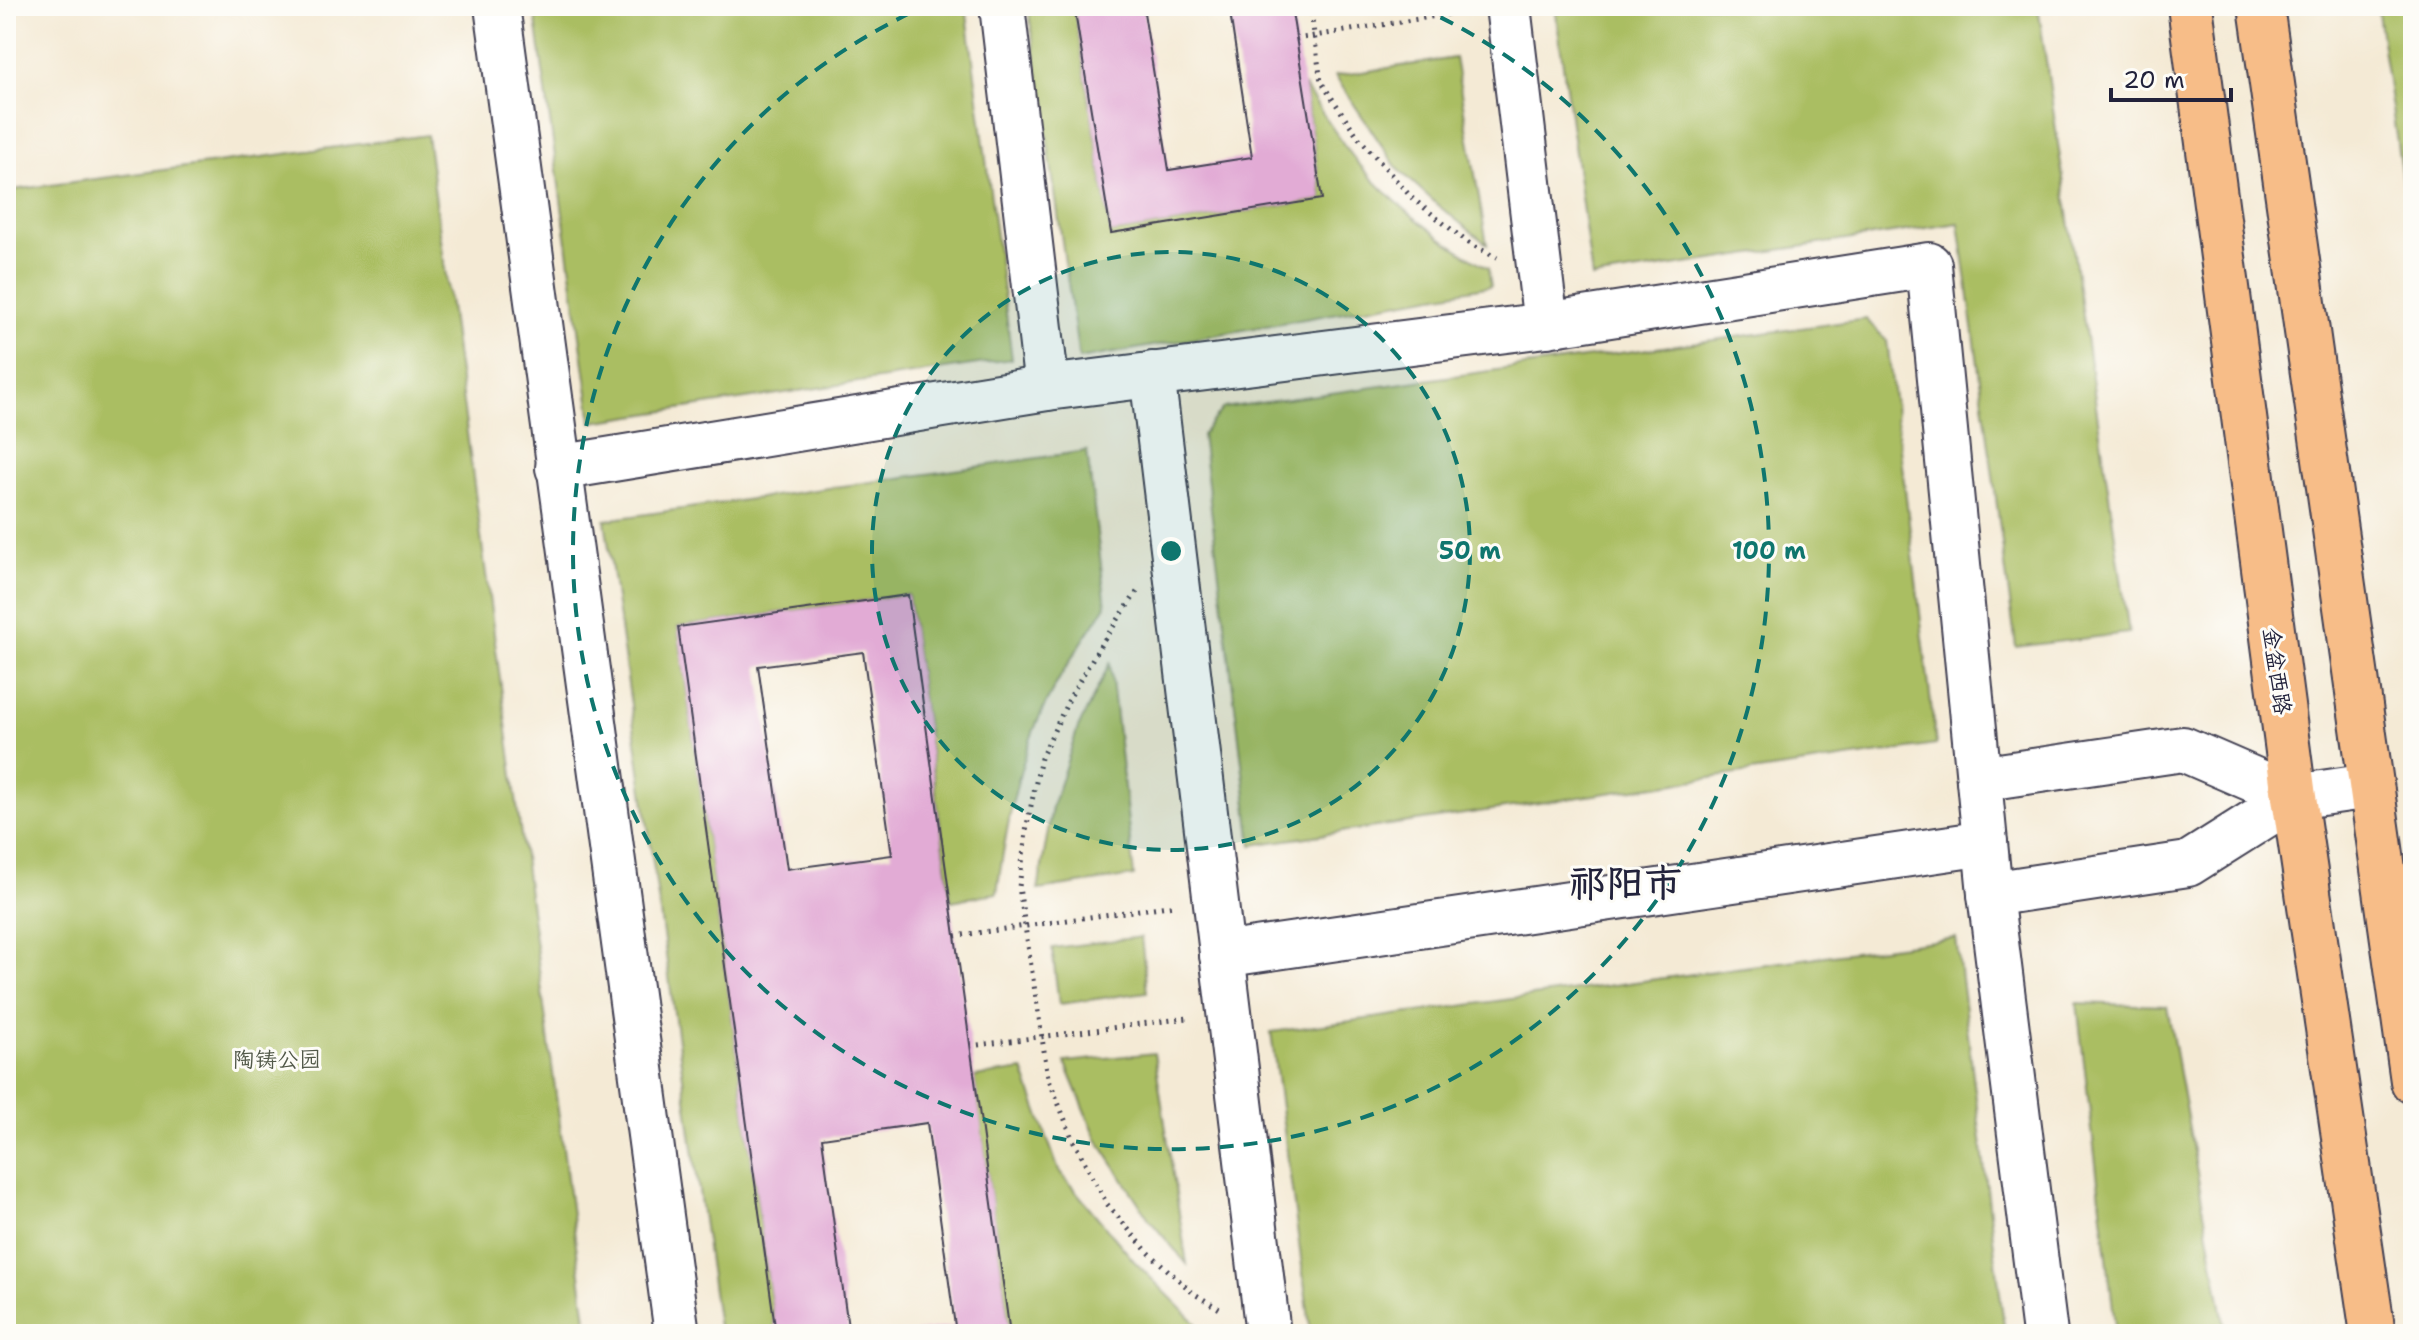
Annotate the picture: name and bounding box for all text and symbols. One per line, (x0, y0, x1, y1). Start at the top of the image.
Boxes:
scale bar (2111, 52, 2231, 102)
text: 20 m (2123, 64, 2185, 96)
text: 50 m (1439, 535, 1501, 567)
text: 100 m (1732, 535, 1806, 567)
centre of rings (1157, 537, 1185, 565)
street label: 金盆西路 (2257, 625, 2297, 717)
district label: 祁阳市 (1568, 857, 1682, 908)
park label: 陶铸公园 (233, 1045, 321, 1074)

